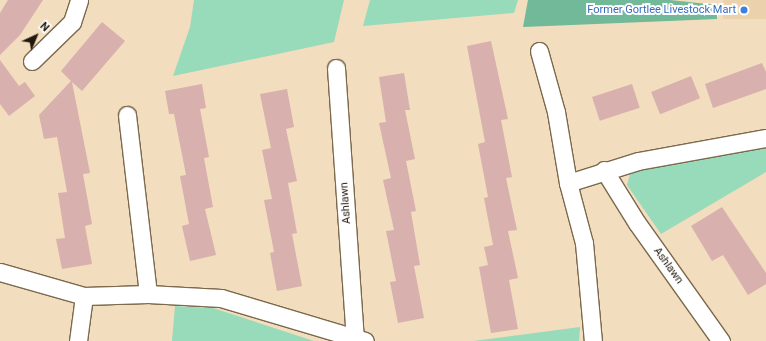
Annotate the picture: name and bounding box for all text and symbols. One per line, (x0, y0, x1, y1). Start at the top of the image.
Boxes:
place label: Former Gortlee Livestock Mart (587, 3, 736, 17)
marker: Former Gortlee Livestock Mart (739, 5, 749, 15)
north arrow (16, 16, 56, 56)
text: N (37, 20, 52, 34)
street label: Ashlawn (338, 182, 354, 224)
street label: Ashlawn (650, 245, 686, 287)

